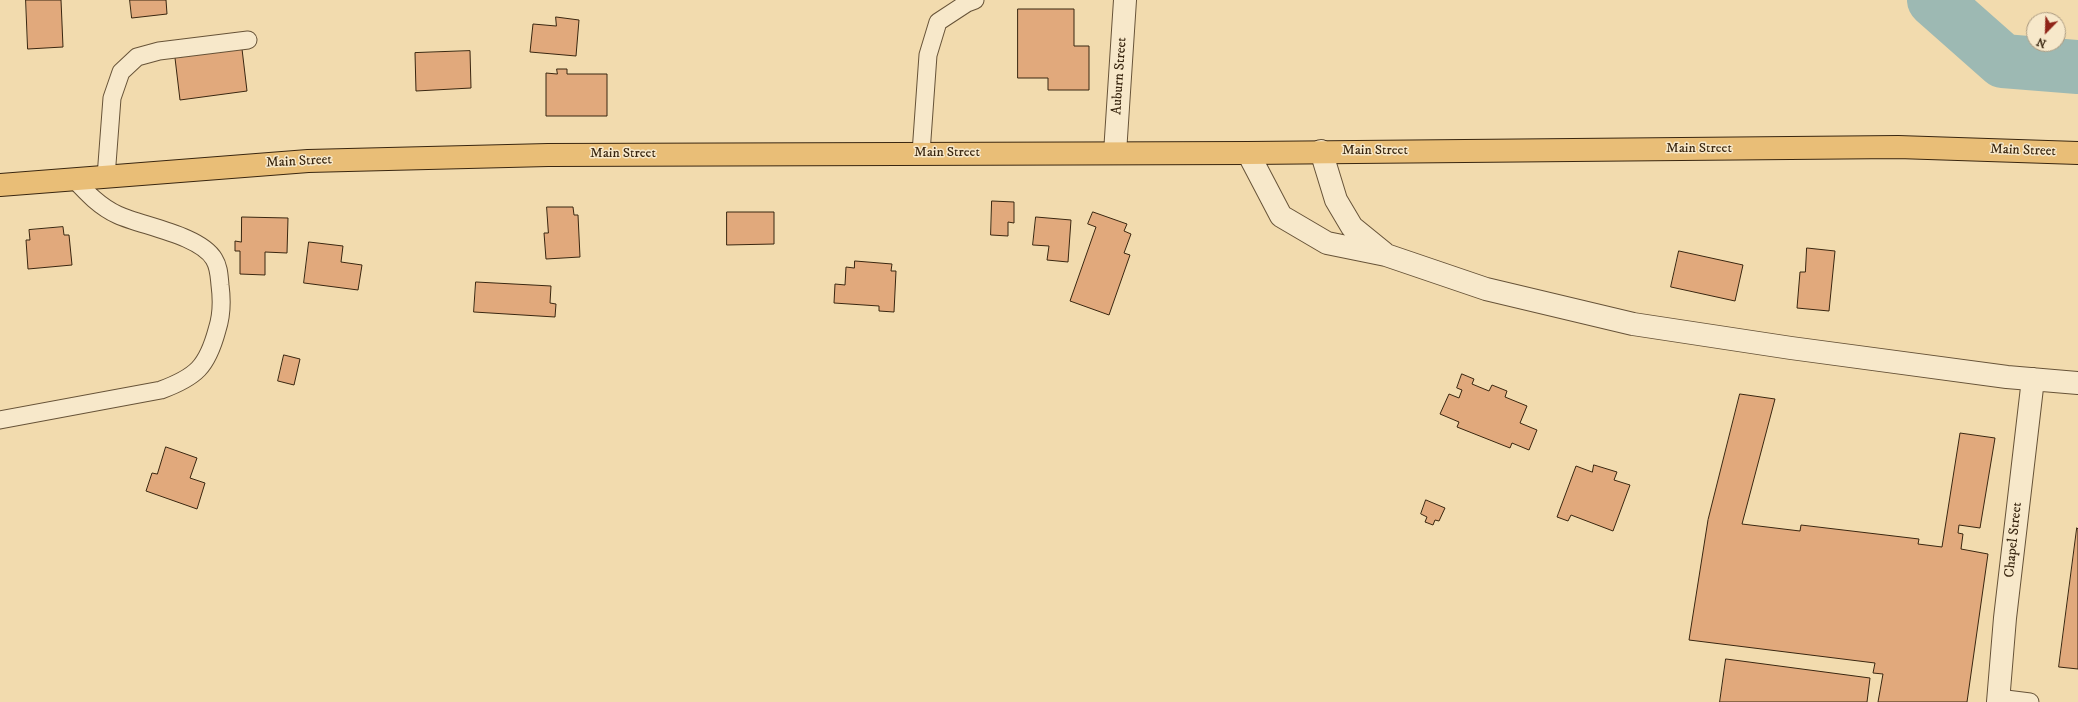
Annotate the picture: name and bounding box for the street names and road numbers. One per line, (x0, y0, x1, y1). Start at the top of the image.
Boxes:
street label: Auburn Street (1109, 37, 1131, 115)
street label: Main Street (1666, 141, 1732, 157)
street label: Main Street (1990, 141, 2056, 161)
street label: Main Street (1342, 143, 1408, 159)
street label: Main Street (914, 145, 980, 161)
street label: Main Street (590, 146, 656, 162)
street label: Main Street (266, 152, 332, 172)
street label: Chapel Street (2002, 501, 2026, 579)

